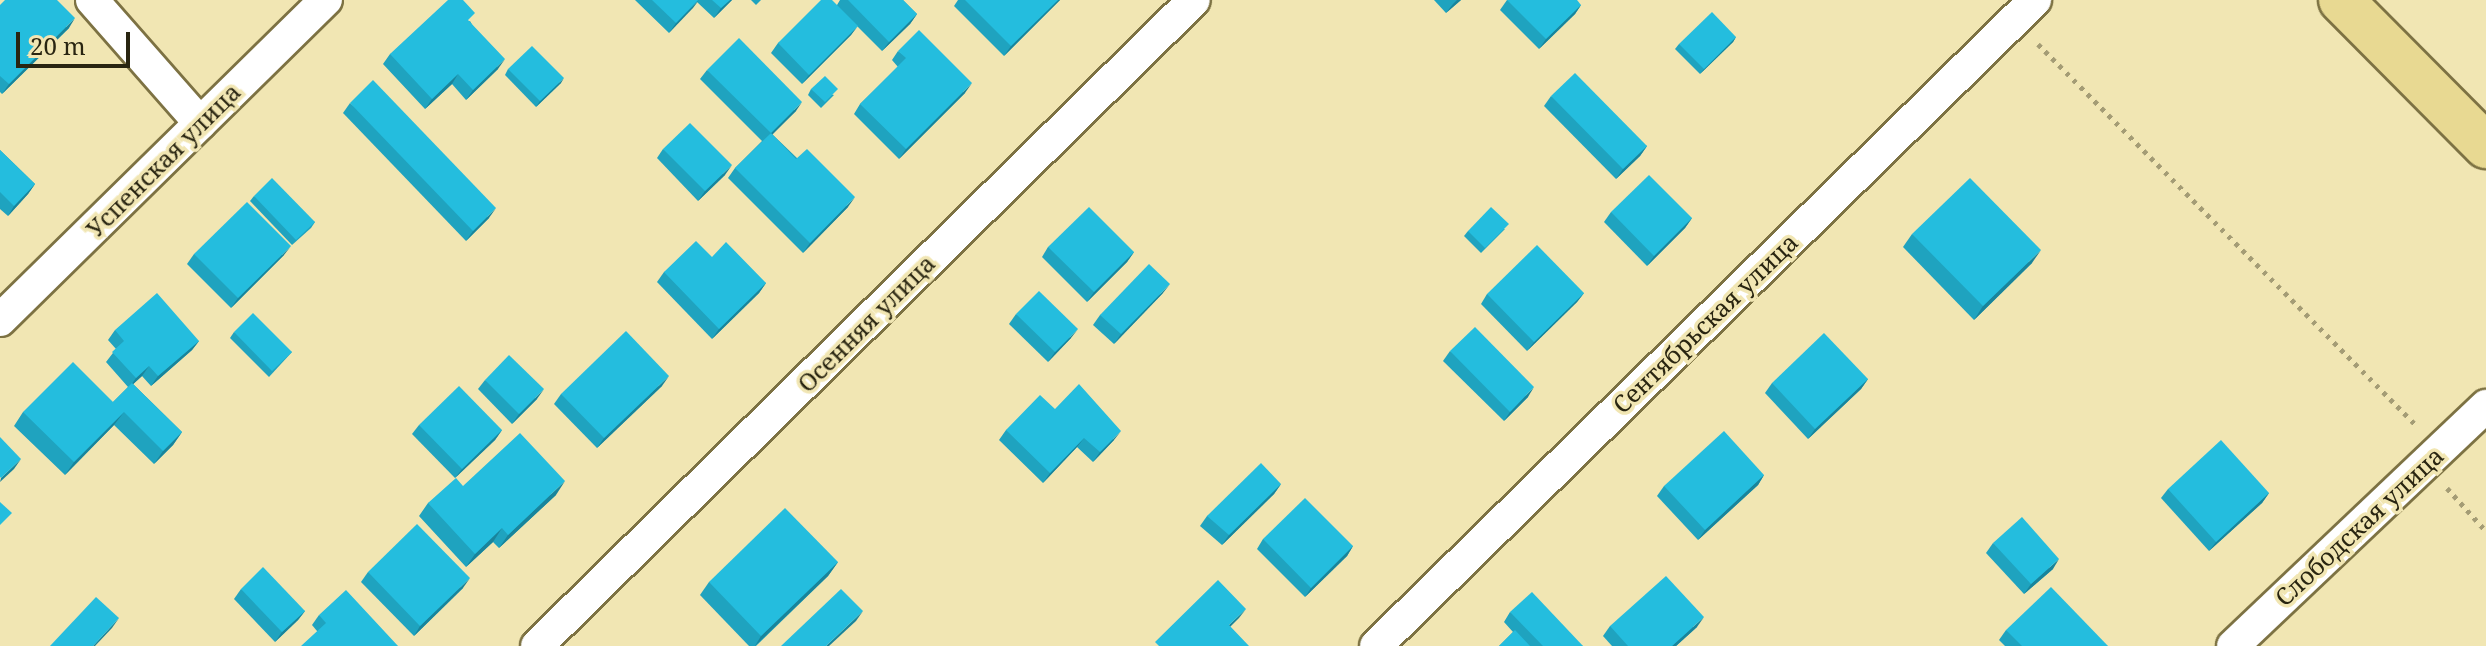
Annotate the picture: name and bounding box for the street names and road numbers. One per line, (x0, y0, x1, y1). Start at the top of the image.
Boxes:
street label: Успенская улица (80, 77, 246, 243)
street label: Сентябрьская улица (1607, 227, 1803, 419)
street label: Осенняя улица (791, 248, 941, 398)
street label: Слободская улица (2269, 441, 2449, 611)

